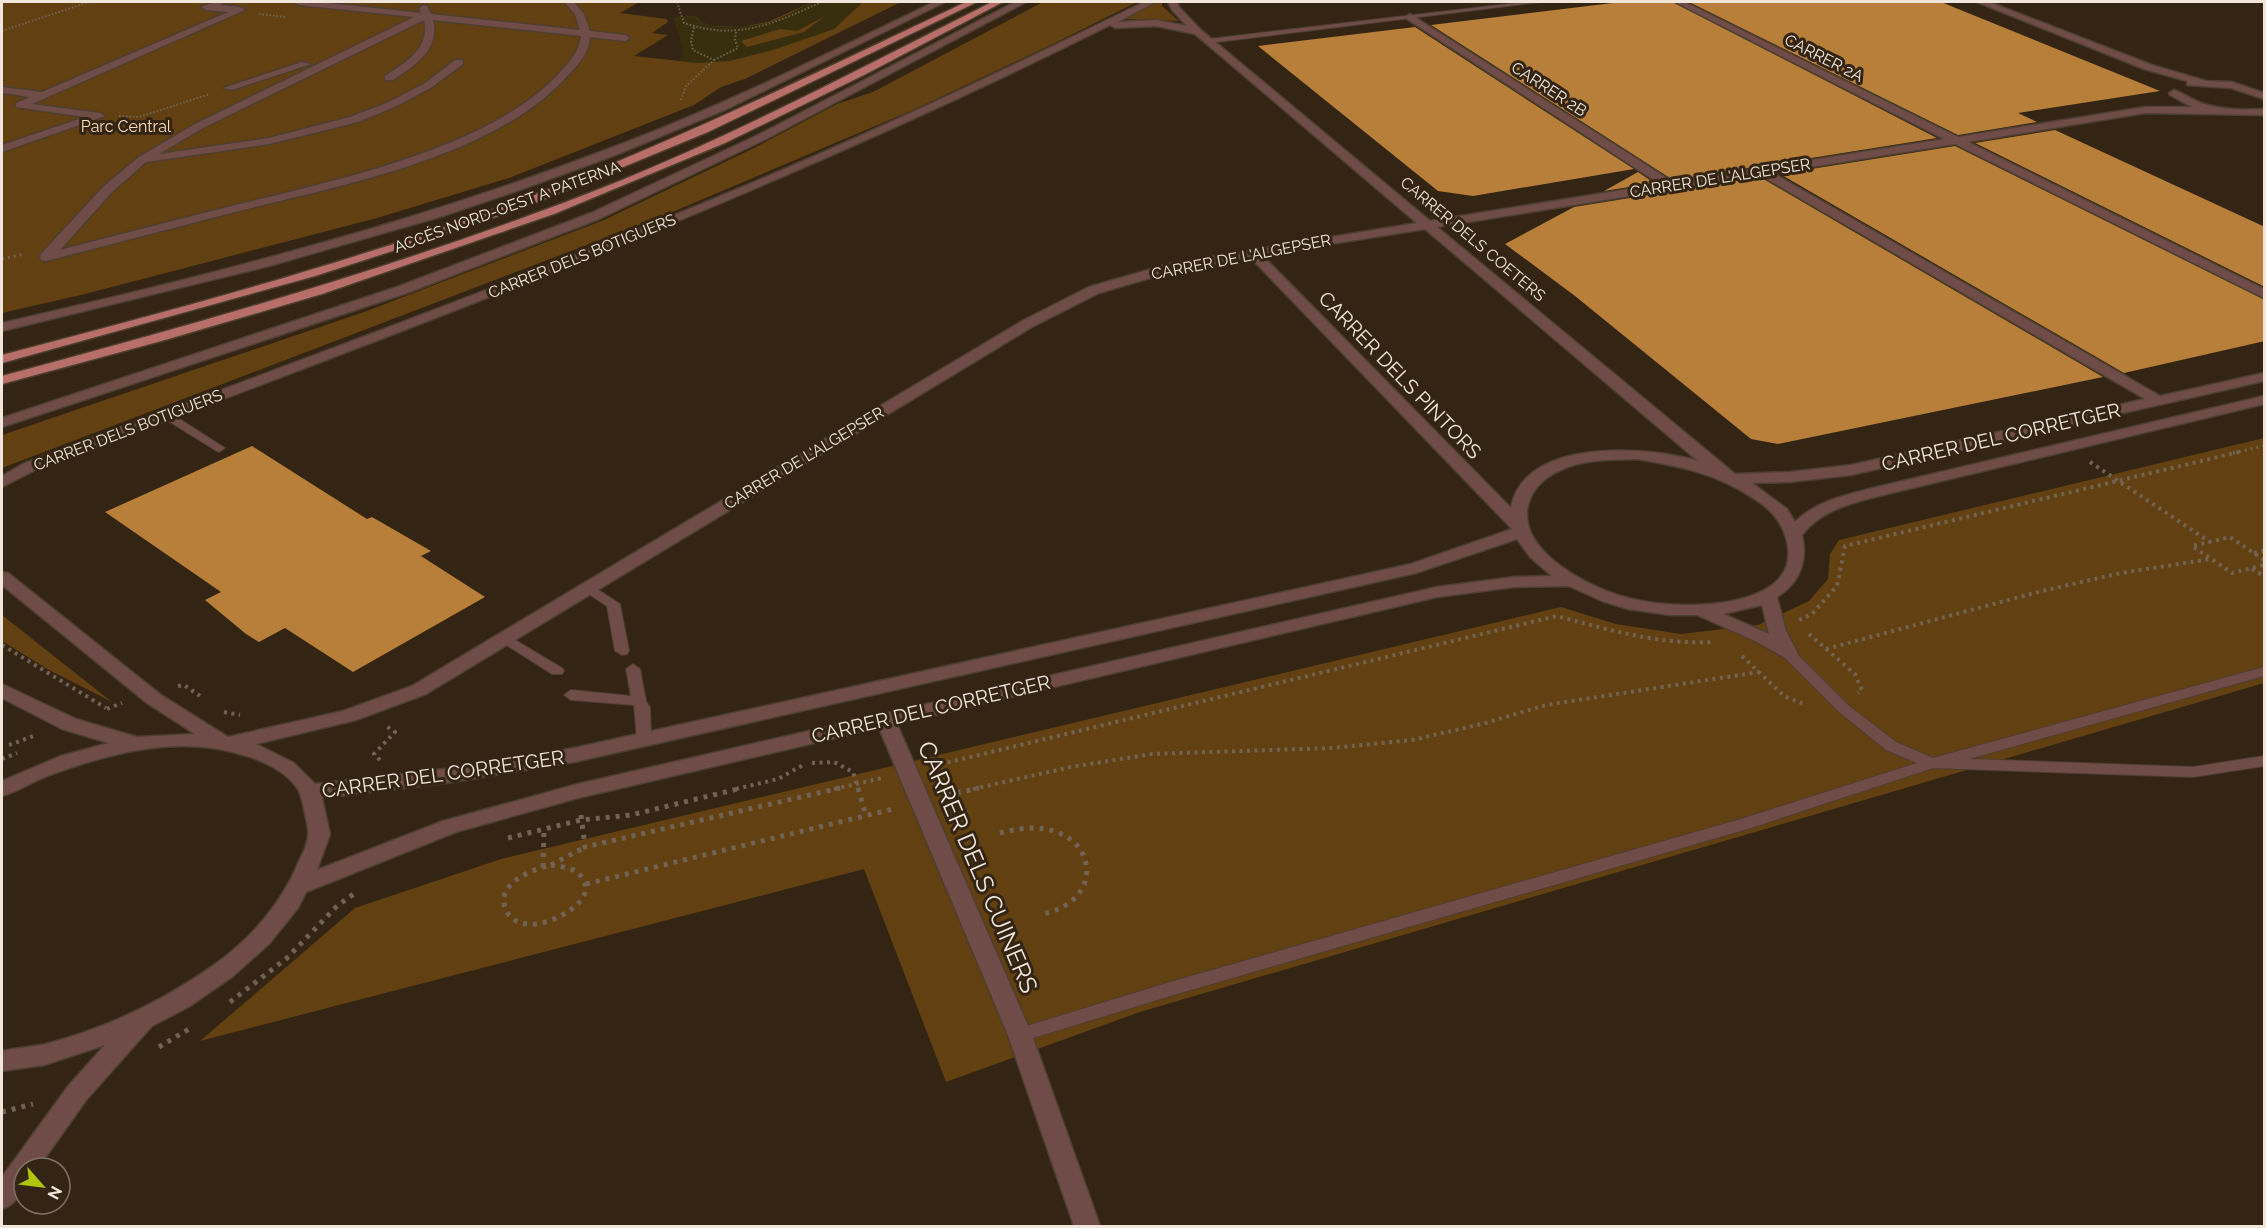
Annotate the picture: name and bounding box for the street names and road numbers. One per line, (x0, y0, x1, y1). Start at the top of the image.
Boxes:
street label: CARRER 2A (1781, 30, 1867, 86)
street label: CARRER 2B (1508, 58, 1590, 120)
street label: CARRER DE L'ALGEPSER (1628, 154, 1812, 202)
street label: ACCÉS NORD-OEST A PATERNA (391, 156, 623, 257)
street label: CARRER DELS COETERS (1397, 173, 1550, 305)
street label: CARRER DELS BOTIGUERS (485, 210, 679, 302)
street label: CARRER DE L'ALGEPSER (1150, 230, 1332, 284)
street label: CARRER DELS PINTORS (1314, 286, 1486, 464)
street label: CARRER DELS BOTIGUERS (31, 385, 225, 475)
street label: CARRER DEL CORRETGER (1879, 398, 2123, 476)
street label: CARRER DE L'ALGEPSER (721, 403, 887, 513)
street label: CARRER DEL CORRETGER (809, 670, 1053, 748)
street label: CARRER DELS CUINERS (912, 737, 1044, 997)
street label: CARRER DEL CORRETGER (320, 745, 566, 803)

